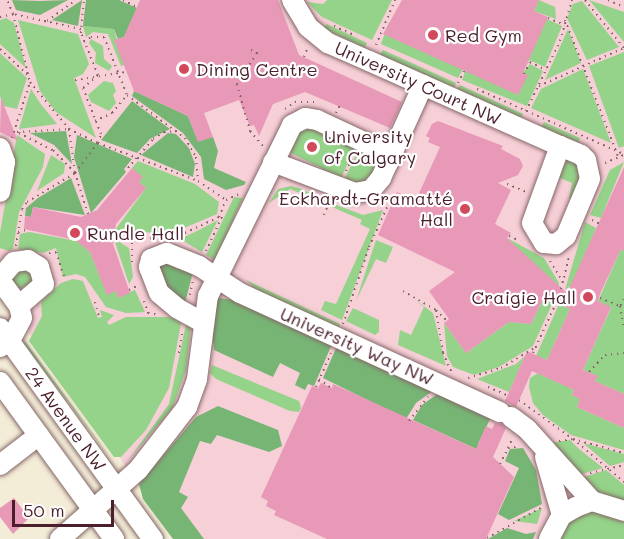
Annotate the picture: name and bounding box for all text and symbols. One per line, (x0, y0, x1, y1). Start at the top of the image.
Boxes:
place label: Red Gym (445, 24, 522, 46)
marker: Red Gym (426, 28, 440, 42)
street label: University Court NW (332, 37, 504, 129)
place label: Dining Centre (196, 58, 318, 80)
marker: Dining Centre (177, 62, 191, 76)
place label: University of Calgary (324, 126, 416, 168)
marker: University of Calgary (305, 140, 319, 154)
place label: Eckhardt-Gramatté Hall (279, 188, 453, 230)
marker: Eckhardt-Gramatté Hall (458, 202, 472, 216)
place label: Rundle Hall (87, 222, 184, 244)
marker: Rundle Hall (68, 226, 82, 240)
place label: Craigie Hall (471, 286, 576, 308)
marker: Craigie Hall (581, 290, 595, 304)
street label: University Way NW (277, 302, 437, 390)
street label: 24 Avenue NW (21, 363, 111, 475)
scale bar (15, 488, 117, 526)
text: 50 m (23, 498, 65, 522)

